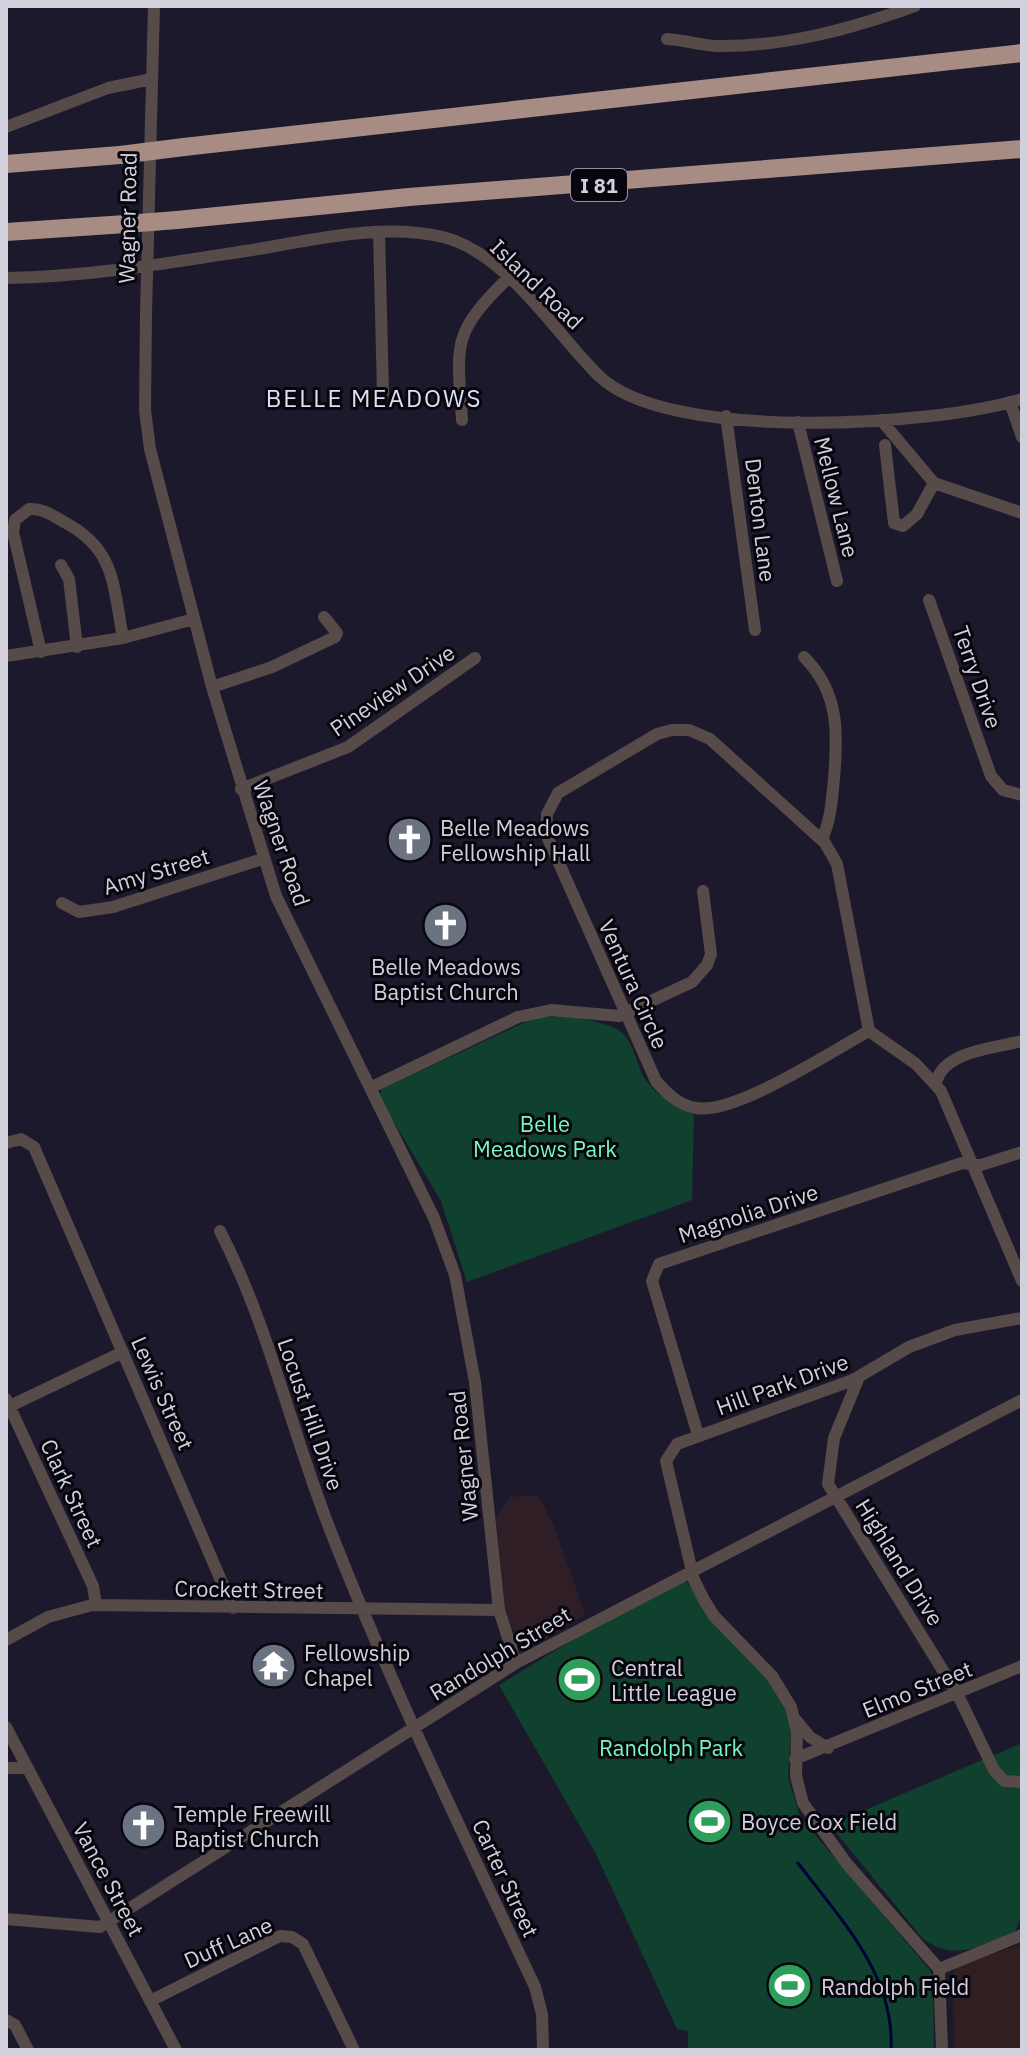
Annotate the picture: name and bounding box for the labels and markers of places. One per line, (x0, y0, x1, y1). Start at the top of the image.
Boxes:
place label: Belle Meadows Fellowship Hall (440, 813, 591, 867)
church icon: Belle Meadows Fellowship Hall (385, 816, 433, 864)
church icon: Belle Meadows Baptist Church (422, 901, 470, 949)
place label: Belle Meadows Baptist Church (371, 952, 521, 1006)
place label: Fellowship Chapel (304, 1638, 410, 1692)
temple icon: Fellowship Chapel (249, 1641, 297, 1689)
place label: Central Little League (611, 1653, 737, 1707)
sports icon: Central Little League (556, 1656, 604, 1704)
sports icon: Boyce Cox Field (686, 1797, 734, 1845)
place label: Temple Freewill Baptist Church (174, 1799, 331, 1853)
church icon: Temple Freewill Baptist Church (119, 1802, 167, 1850)
place label: Boyce Cox Field (741, 1807, 897, 1836)
sports icon: Randolph Field (766, 1962, 814, 2010)
place label: Randolph Field (821, 1972, 969, 2001)

